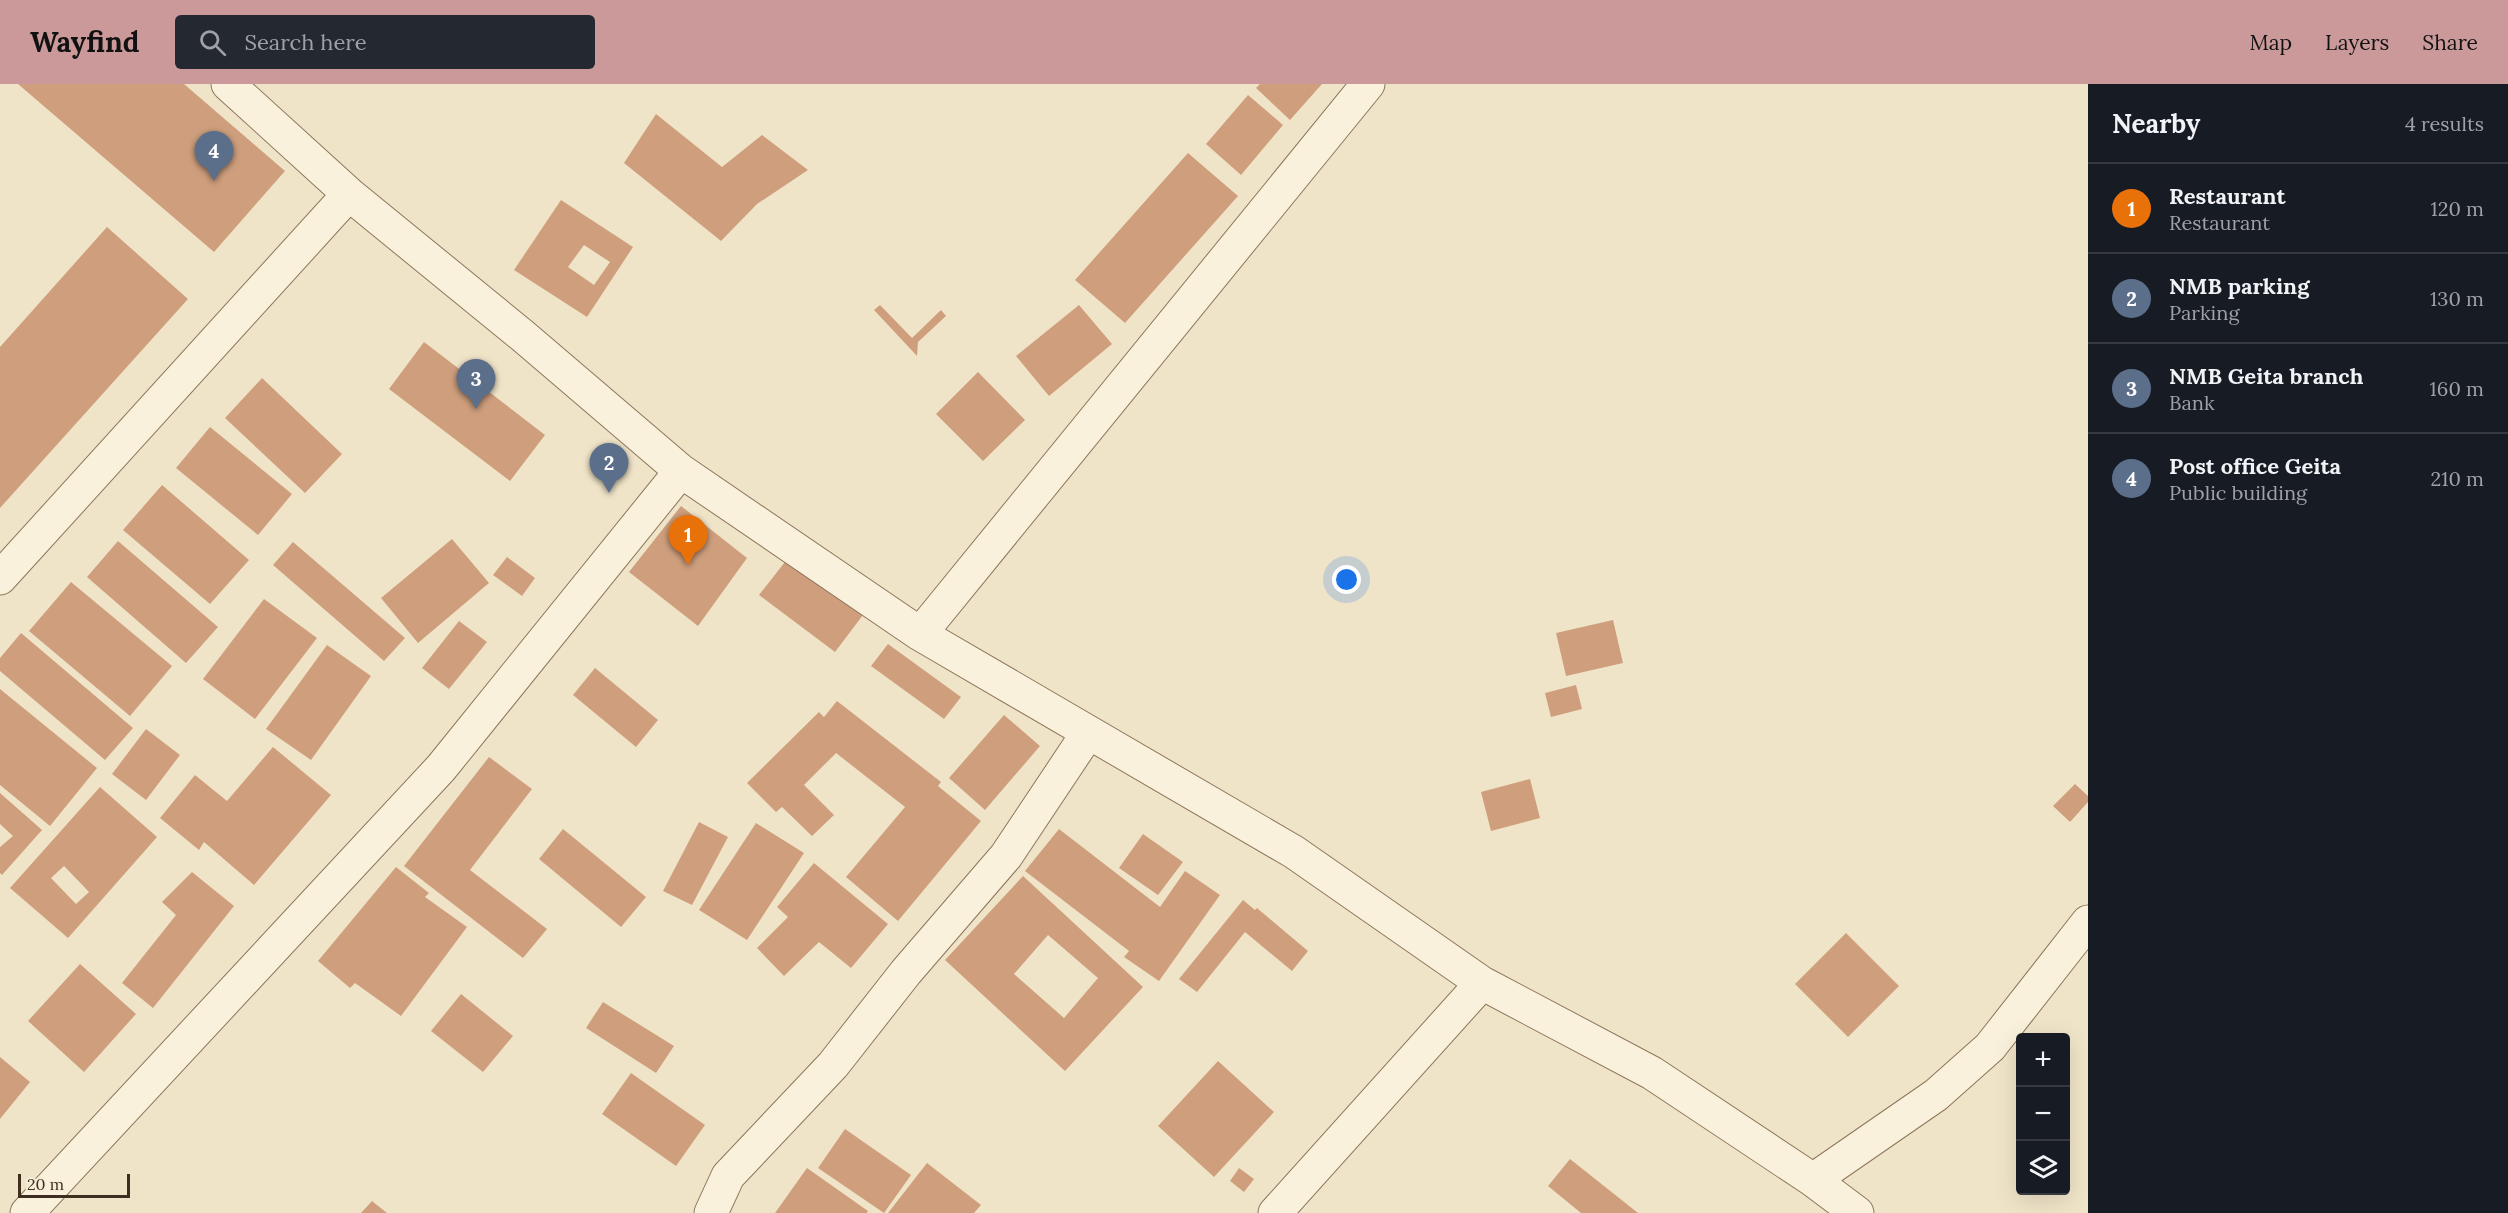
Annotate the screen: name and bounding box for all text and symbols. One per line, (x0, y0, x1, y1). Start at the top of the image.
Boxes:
search box (175, 15, 595, 69)
text: Wayfind (30, 24, 139, 60)
icon: search (196, 26, 229, 59)
text: Search here (244, 28, 367, 56)
text: Map (2249, 29, 2292, 56)
text: Layers (2325, 29, 2389, 56)
text: Share (2422, 29, 2478, 56)
text: Nearby (2112, 107, 2200, 140)
text: 4 results (2405, 111, 2484, 136)
pin: 4 (194, 132, 234, 181)
text: Restaurant (2169, 182, 2285, 210)
text: 1 (2127, 196, 2136, 221)
text: 120 m (2430, 196, 2484, 221)
text: Restaurant (2169, 210, 2270, 235)
text: NMB parking (2169, 272, 2309, 300)
text: 2 (2126, 286, 2137, 311)
text: 130 m (2430, 286, 2484, 311)
text: Parking (2169, 300, 2239, 325)
pin: 3 (456, 360, 496, 409)
text: NMB Geita branch (2169, 362, 2363, 390)
text: 3 (2126, 376, 2137, 401)
text: 160 m (2430, 376, 2484, 401)
text: Bank (2169, 390, 2215, 415)
pin: 2 (590, 444, 628, 493)
text: Post office Geita (2169, 452, 2341, 480)
text: 4 (2126, 466, 2137, 491)
text: 210 m (2430, 466, 2484, 491)
text: Public building (2169, 480, 2307, 505)
pin: 1 (668, 516, 708, 565)
your location (1332, 565, 1361, 594)
map controls (2016, 1033, 2070, 1195)
button: + (2016, 1033, 2070, 1087)
button: − (2016, 1087, 2070, 1141)
button: layers (2016, 1141, 2070, 1195)
scale bar (18, 1171, 130, 1198)
text: 20 m (27, 1174, 64, 1194)

